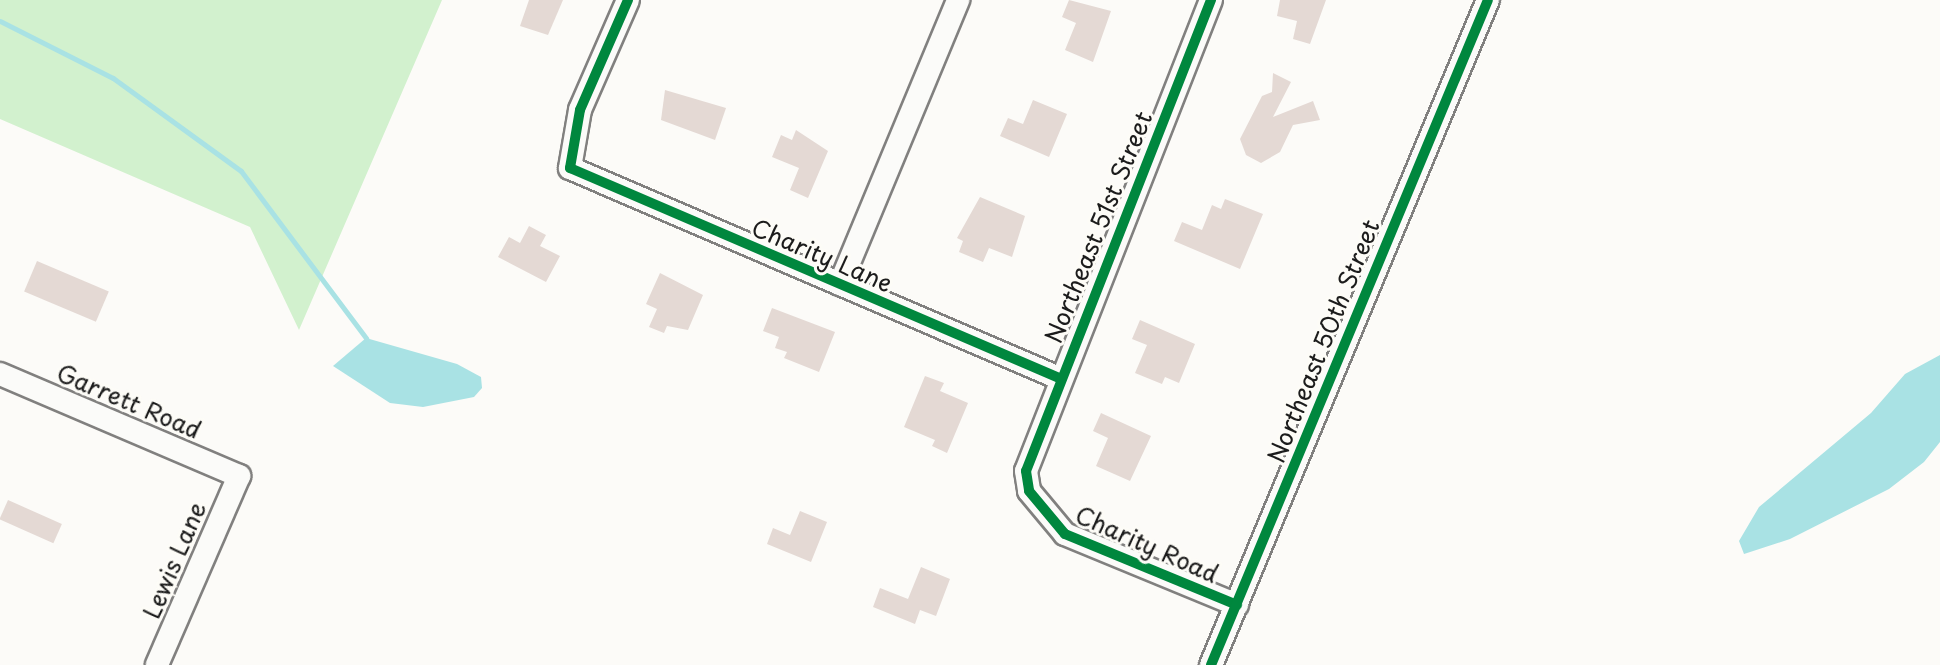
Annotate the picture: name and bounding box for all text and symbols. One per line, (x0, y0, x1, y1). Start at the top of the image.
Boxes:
street label: Northeast 51st Street (1038, 106, 1158, 348)
street label: Charity Lane (747, 212, 897, 298)
street label: Northeast 50th Street (1261, 215, 1385, 467)
street label: Garrett Road (53, 358, 205, 444)
street label: Lewis Lane (136, 497, 212, 623)
street label: Charity Road (1071, 500, 1223, 588)

